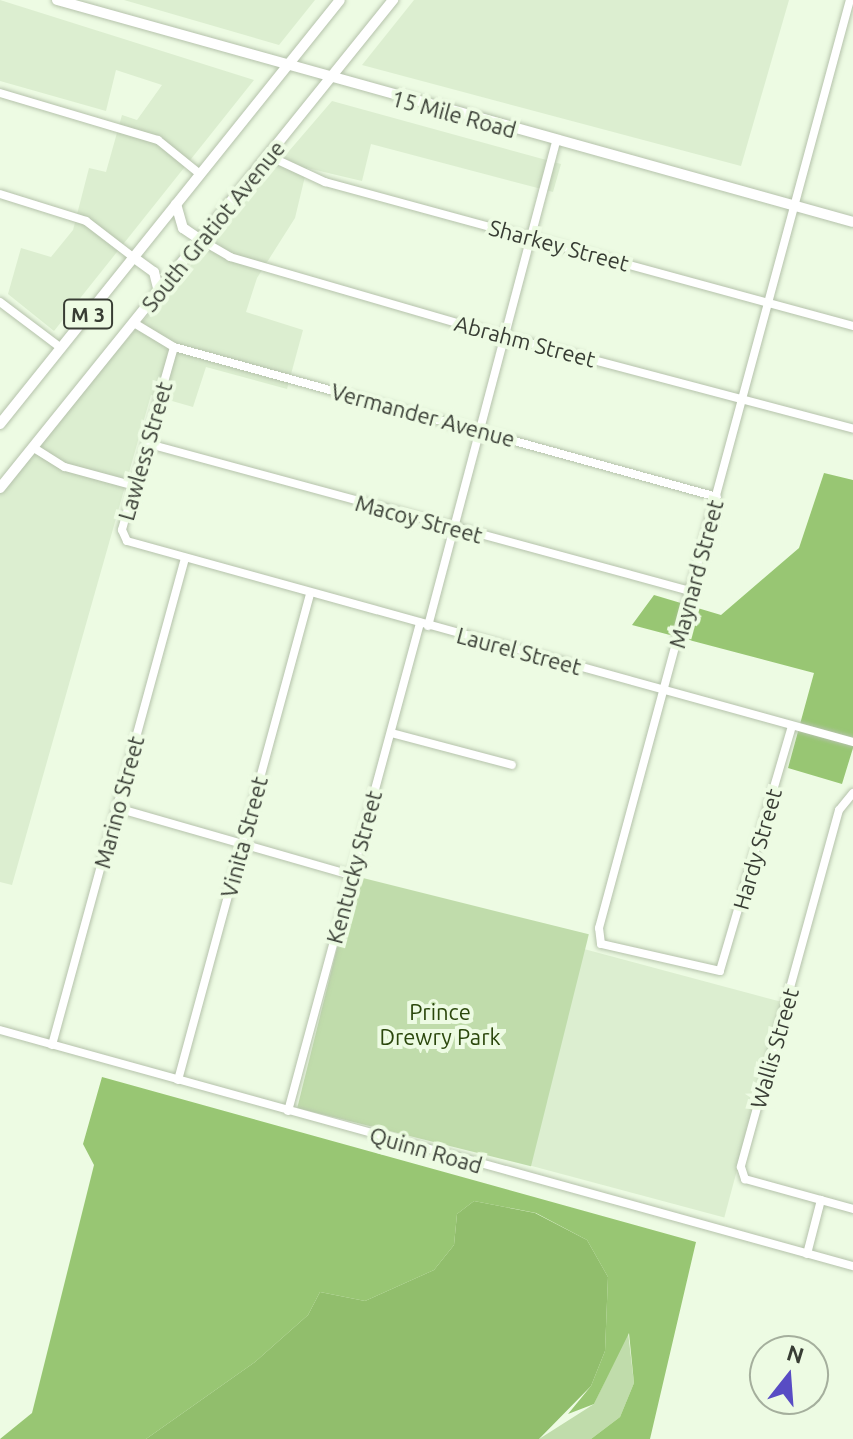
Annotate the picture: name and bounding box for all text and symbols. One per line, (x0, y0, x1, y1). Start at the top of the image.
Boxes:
street label: 15 Mile Road (389, 85, 519, 143)
street label: South Gratiot Avenue (136, 135, 290, 317)
street label: Sharkey Street (486, 214, 632, 276)
road number: M 3 (62, 298, 114, 330)
street label: Abrahm Street (452, 310, 598, 372)
street label: Vermander Avenue (328, 378, 518, 452)
street label: Lawless Street (113, 379, 177, 523)
street label: Macoy Street (353, 489, 485, 549)
street label: Maynard Street (664, 497, 728, 651)
street label: Laurel Street (454, 622, 584, 680)
street label: Marino Street (89, 733, 149, 871)
street label: Vinita Street (215, 774, 273, 900)
street label: Hardy Street (727, 785, 787, 913)
street label: Kentucky Street (321, 788, 387, 946)
street label: Wallis Street (744, 985, 804, 1111)
park label: Prince Drewry Park (379, 998, 501, 1050)
street label: Quinn Road (367, 1121, 485, 1179)
north arrow (749, 1335, 829, 1415)
text: N (784, 1339, 807, 1368)

